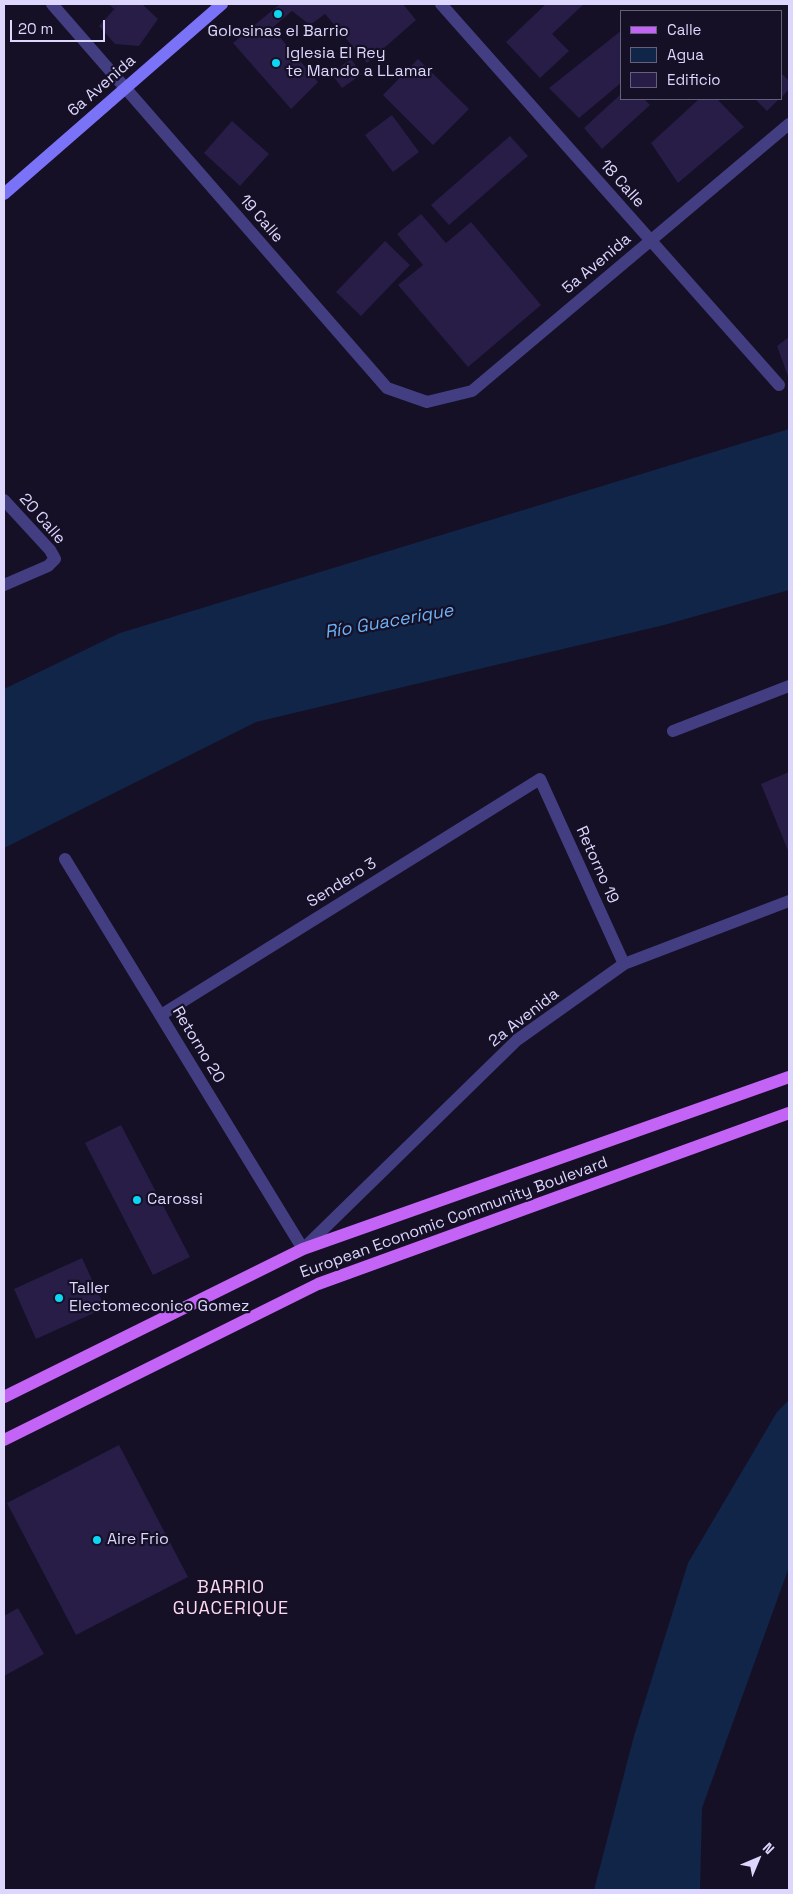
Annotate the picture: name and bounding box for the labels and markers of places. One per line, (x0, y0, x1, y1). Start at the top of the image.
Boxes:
marker: Golosinas el Barrio (272, 8, 284, 20)
place label: Golosinas el Barrio (207, 22, 349, 42)
place label: Iglesia El Rey te Mando a LLamar (286, 44, 433, 82)
marker: Iglesia El Rey te Mando a LLamar (270, 57, 282, 69)
place label: Carossi (147, 1190, 203, 1210)
marker: Carossi (131, 1194, 143, 1206)
place label: Taller Electomeconico Gomez (69, 1279, 249, 1317)
marker: Taller Electomeconico Gomez (53, 1292, 65, 1304)
place label: Aire Frio (107, 1530, 169, 1550)
marker: Aire Frio (91, 1534, 103, 1546)

